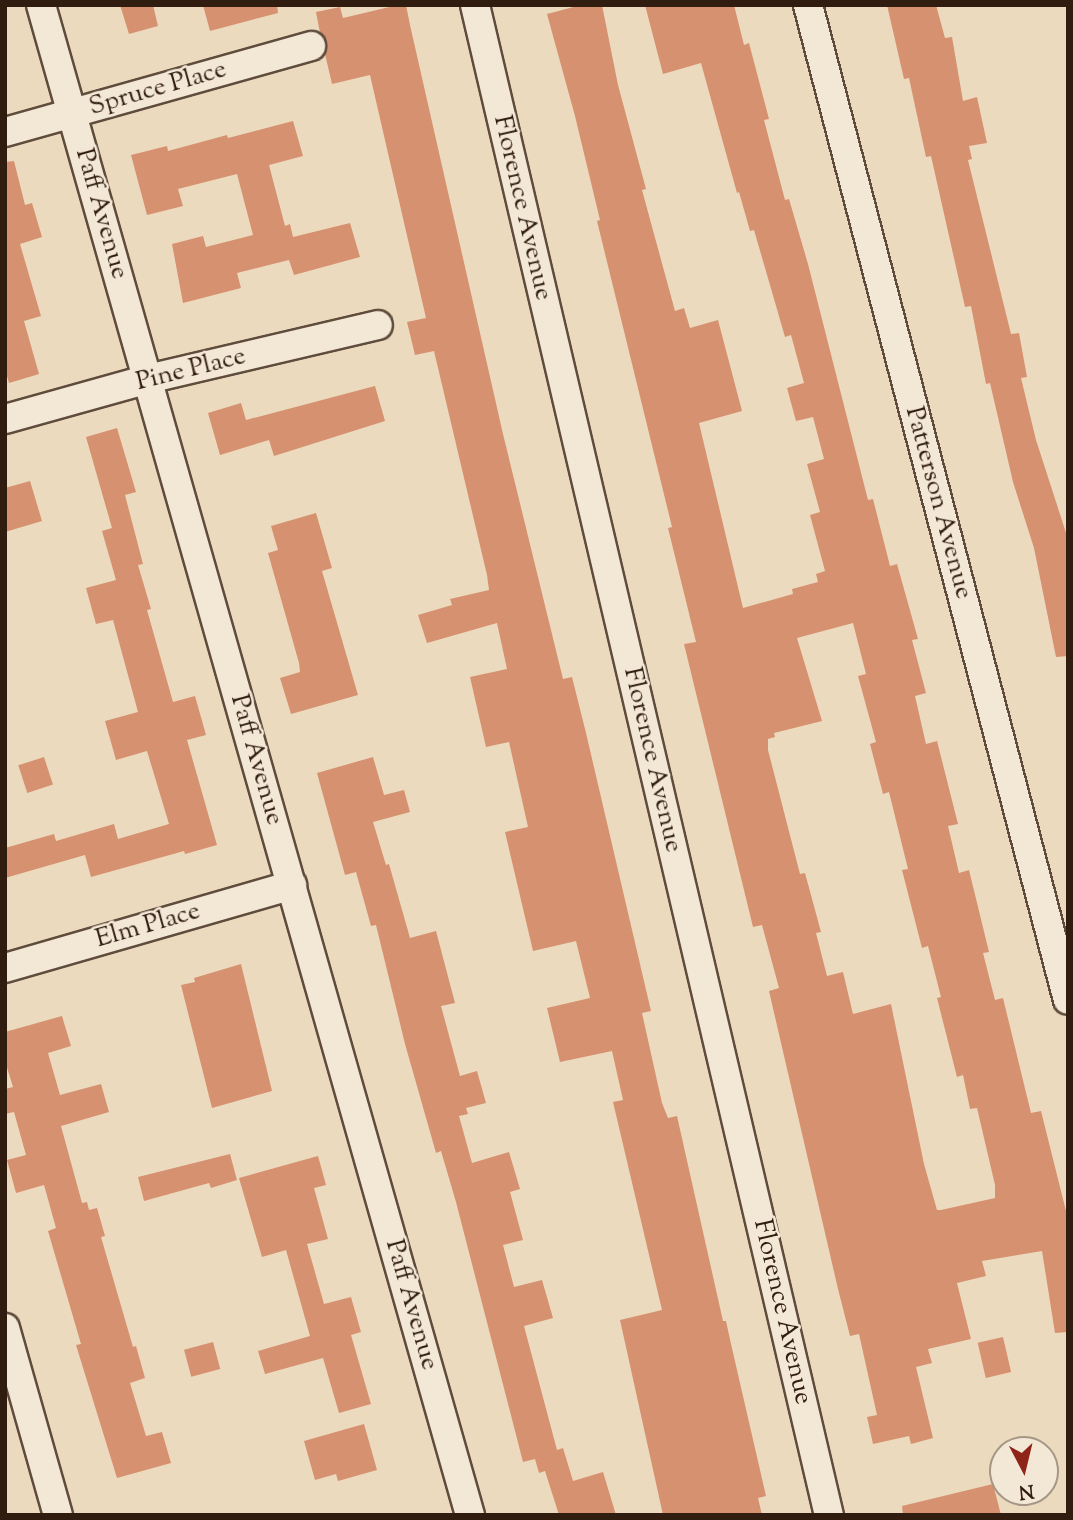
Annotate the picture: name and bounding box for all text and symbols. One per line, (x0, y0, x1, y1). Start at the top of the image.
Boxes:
street label: Spruce Place (86, 55, 230, 123)
street label: Florence Avenue (486, 112, 558, 304)
street label: Paff Avenue (67, 145, 135, 283)
street label: Pine Place (133, 341, 249, 399)
street label: Patterson Avenue (897, 403, 979, 603)
street label: Florence Avenue (616, 664, 688, 856)
street label: Paff Avenue (222, 691, 290, 829)
street label: Elm Place (92, 896, 204, 956)
street label: Florence Avenue (746, 1216, 818, 1408)
street label: Paff Avenue (377, 1236, 445, 1374)
north arrow (989, 1436, 1059, 1506)
text: N (1017, 1476, 1036, 1505)

